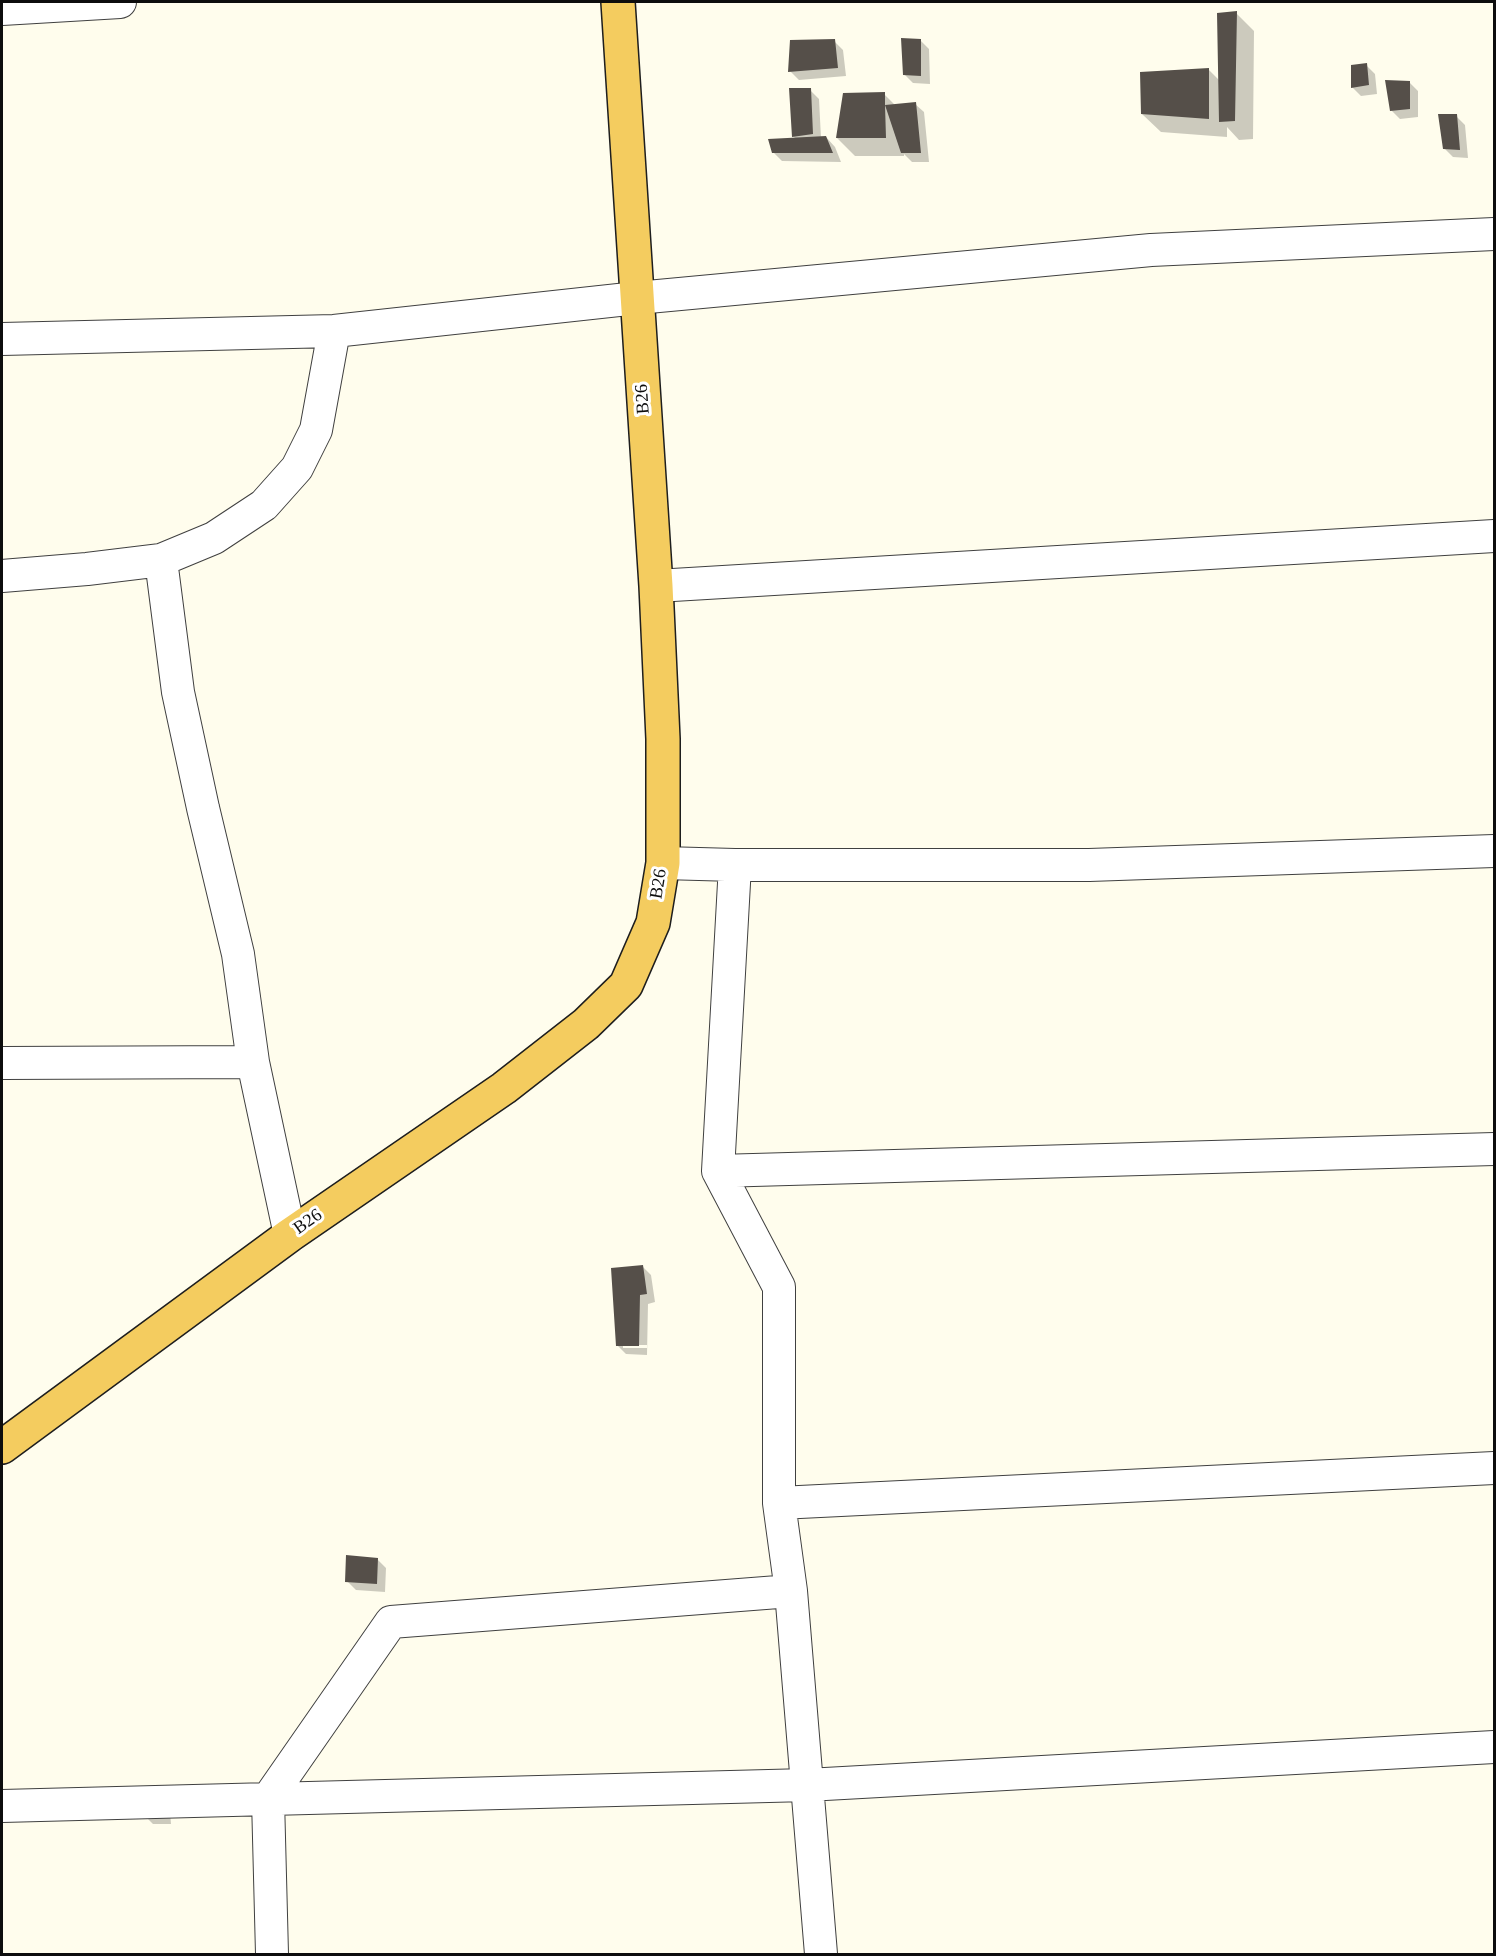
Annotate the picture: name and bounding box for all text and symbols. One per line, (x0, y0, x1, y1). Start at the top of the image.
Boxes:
street label: B26 (631, 383, 655, 415)
street label: B26 (646, 867, 672, 901)
street label: B26 (290, 1205, 326, 1239)

